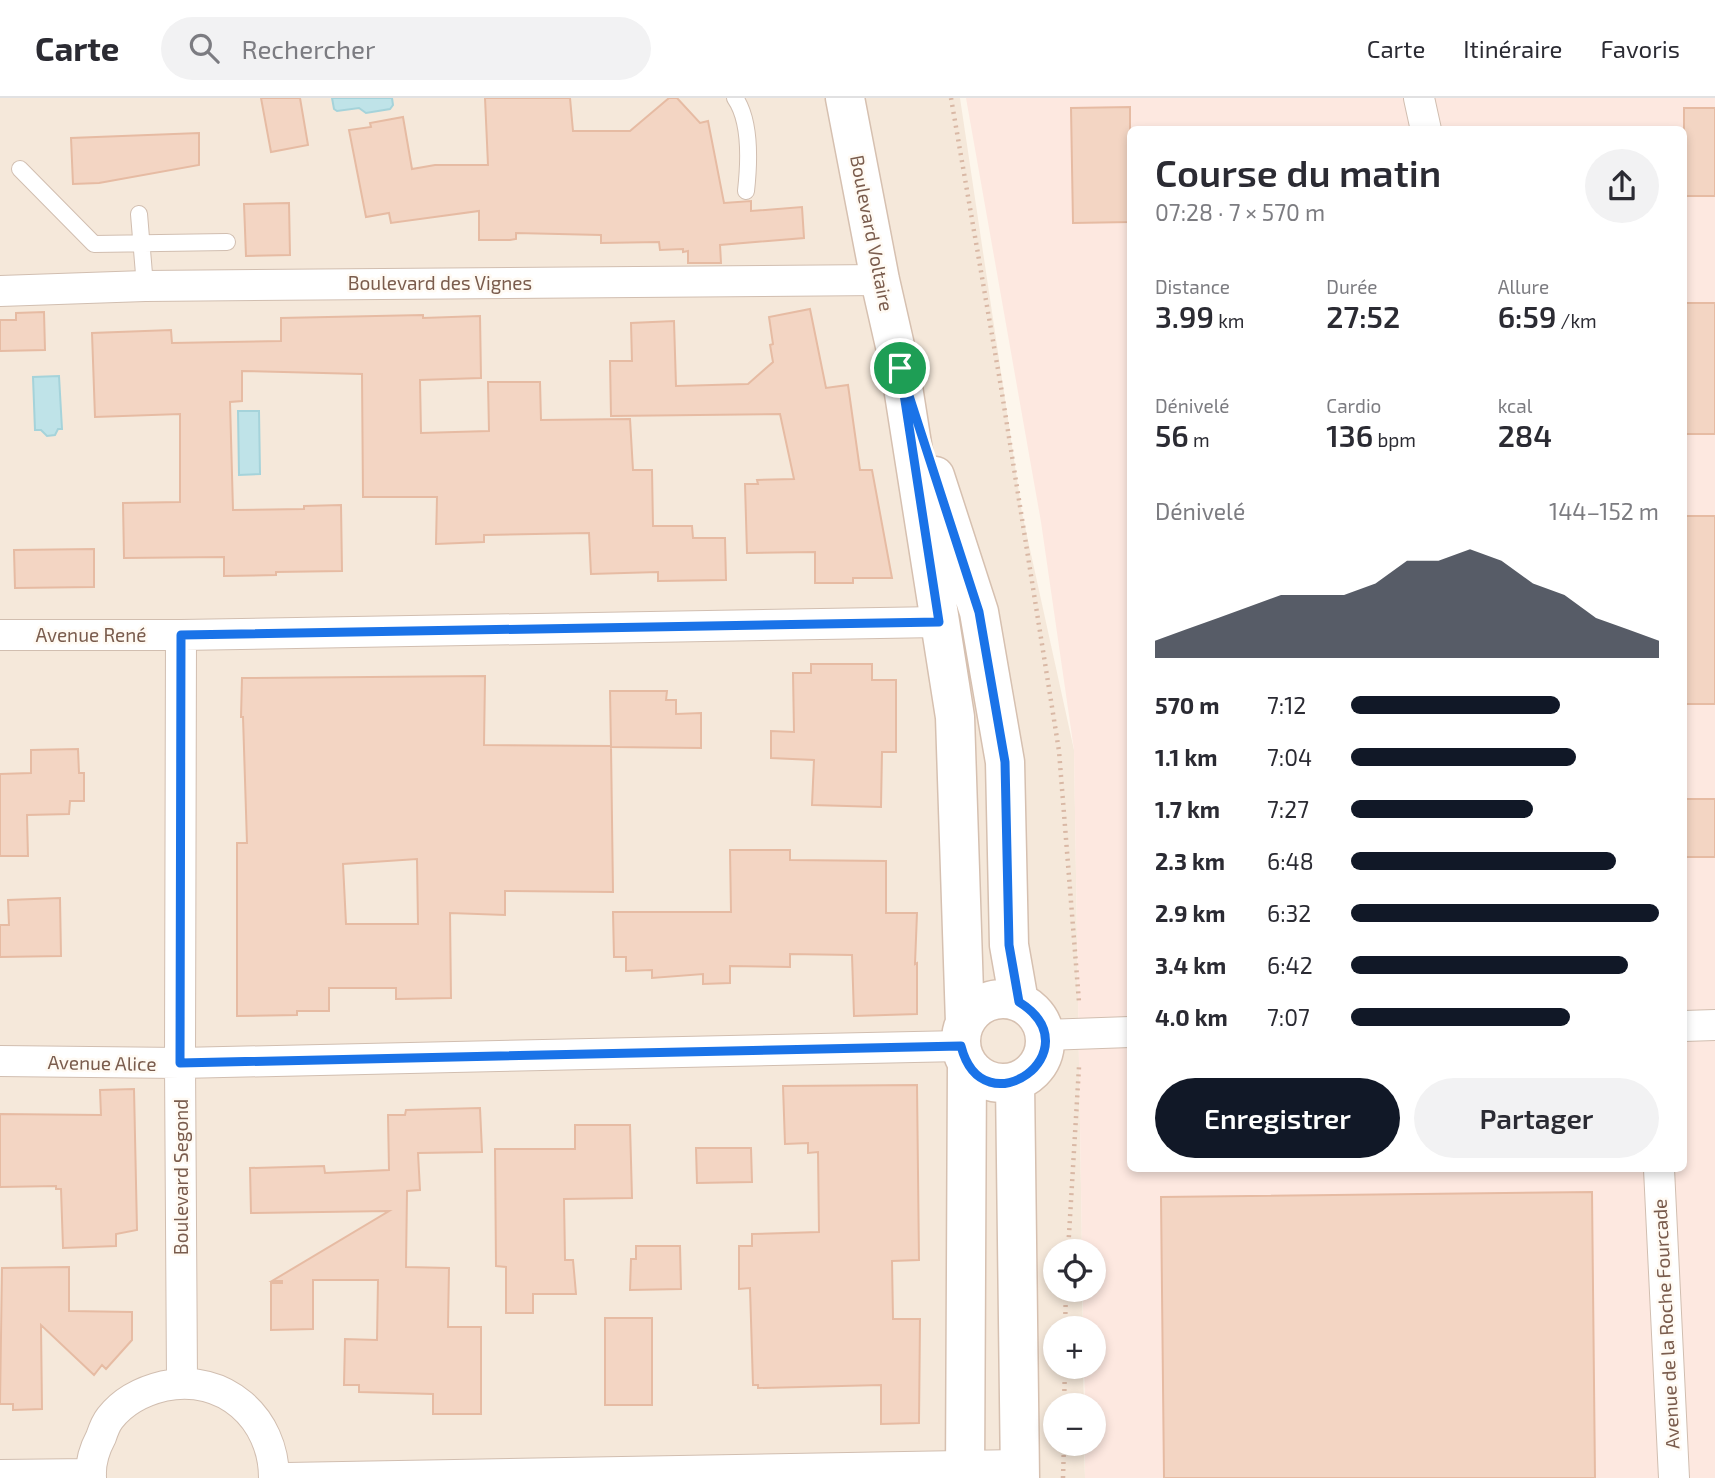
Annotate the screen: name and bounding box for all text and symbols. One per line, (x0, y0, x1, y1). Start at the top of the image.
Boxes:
search box (161, 17, 651, 80)
text: Carte (35, 28, 119, 68)
icon: search (185, 29, 223, 67)
text: Rechercher (241, 33, 375, 64)
text: Carte (1367, 34, 1425, 63)
text: Itinéraire (1463, 34, 1562, 63)
text: Favoris (1600, 34, 1680, 63)
text: Course du matin (1155, 149, 1441, 195)
button: share (1585, 149, 1659, 223)
street label: Boulevard Voltaire (846, 153, 899, 313)
text: 07:28 · 7 × 570 m (1155, 198, 1325, 226)
street label: Boulevard des Vignes (348, 271, 532, 294)
text: Distance (1155, 275, 1230, 298)
text: Durée (1326, 275, 1378, 298)
text: Allure (1498, 275, 1549, 298)
text: 3.99 (1155, 298, 1214, 334)
text: 27:52 (1326, 298, 1400, 334)
text: 6:59 (1498, 298, 1556, 334)
text: km (1214, 309, 1244, 332)
text: /km (1556, 309, 1597, 332)
pin (870, 338, 930, 398)
icon: arrive (881, 349, 919, 387)
text: Dénivelé (1155, 394, 1230, 417)
text: Cardio (1326, 394, 1381, 417)
text: kcal (1498, 394, 1532, 417)
text: 56 (1155, 417, 1189, 453)
text: 136 (1326, 417, 1373, 453)
text: 284 (1498, 417, 1552, 453)
text: m (1189, 428, 1210, 451)
text: bpm (1373, 428, 1416, 451)
text: Dénivelé (1155, 497, 1245, 525)
text: 144–152 m (1549, 497, 1659, 525)
street label: Avenue René (36, 623, 147, 646)
text: 570 m (1155, 691, 1220, 719)
text: 7:12 (1267, 691, 1306, 719)
text: 1.1 km (1155, 743, 1218, 771)
text: 7:04 (1267, 743, 1312, 771)
text: 1.7 km (1155, 795, 1220, 823)
text: 7:27 (1267, 795, 1309, 823)
text: 2.3 km (1155, 847, 1225, 875)
text: 6:48 (1267, 847, 1314, 875)
text: 2.9 km (1155, 899, 1226, 927)
text: 6:32 (1267, 899, 1311, 927)
text: 3.4 km (1155, 951, 1226, 979)
text: 6:42 (1267, 951, 1313, 979)
text: 4.0 km (1155, 1003, 1228, 1031)
text: 7:07 (1267, 1003, 1310, 1031)
street label: Avenue Alice (47, 1050, 157, 1075)
button: Enregistrer (1155, 1078, 1400, 1158)
button: Partager (1414, 1078, 1659, 1158)
street label: Boulevard Segond (169, 1099, 192, 1255)
street label: Avenue de la Roche Fourcade (1647, 1198, 1684, 1450)
map controls (1043, 1239, 1106, 1456)
button: locate (1043, 1239, 1106, 1302)
button: + (1043, 1316, 1106, 1379)
button: − (1043, 1393, 1106, 1456)

